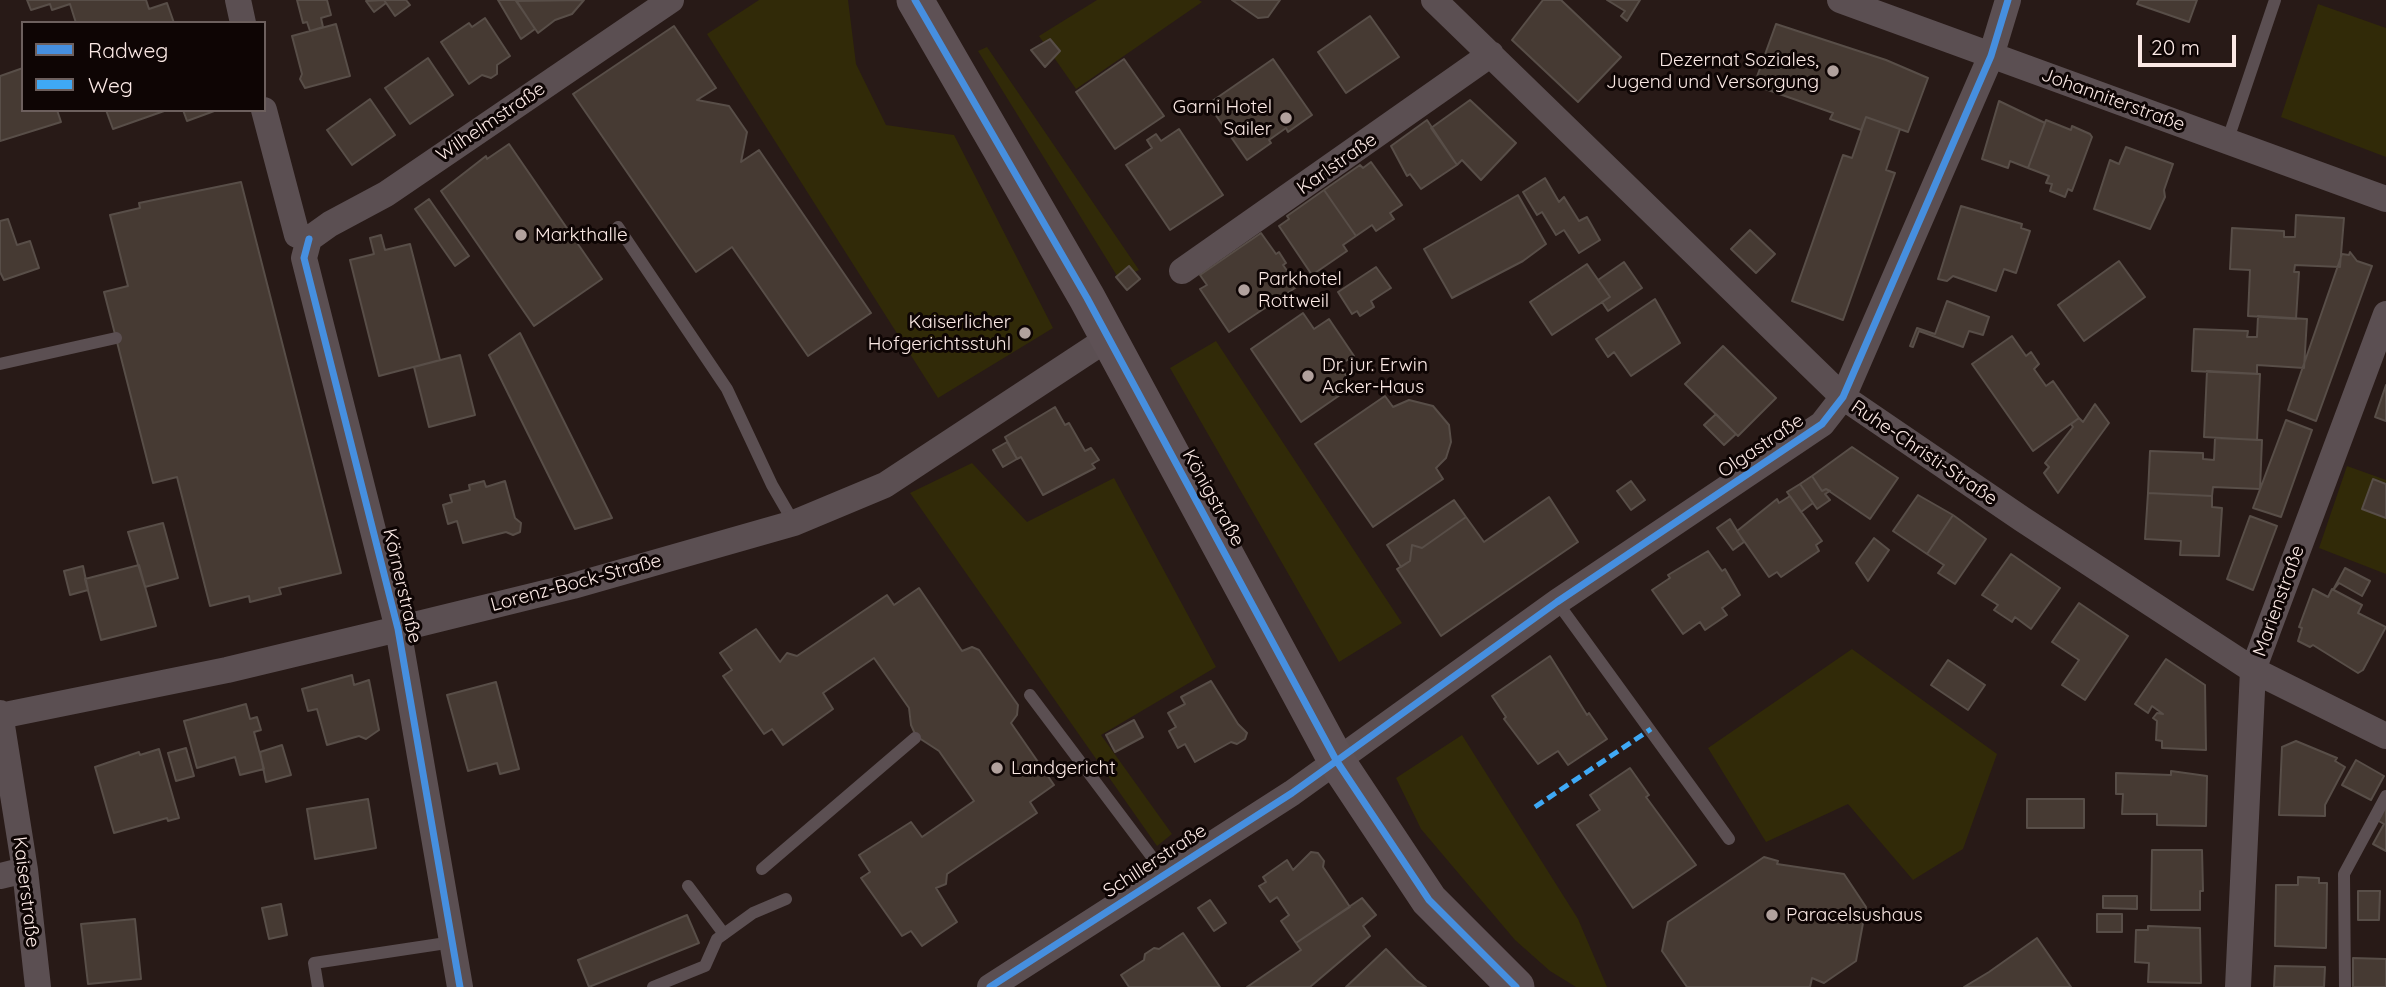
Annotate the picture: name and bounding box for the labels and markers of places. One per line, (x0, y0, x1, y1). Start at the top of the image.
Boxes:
place label: Dezernat Soziales, Jugend und Versorgung (1606, 49, 1819, 93)
marker: Dezernat Soziales, Jugend und Versorgung (1825, 63, 1841, 79)
place label: Garni Hotel Sailer (1173, 96, 1272, 140)
marker: Garni Hotel Sailer (1278, 110, 1294, 126)
place label: Markthalle (535, 224, 628, 246)
marker: Markthalle (513, 227, 529, 243)
place label: Parkhotel Rottweil (1258, 268, 1342, 312)
marker: Parkhotel Rottweil (1236, 282, 1252, 298)
place label: Kaiserlicher Hofgerichtsstuhl (868, 311, 1011, 355)
marker: Kaiserlicher Hofgerichtsstuhl (1017, 325, 1033, 341)
place label: Dr. jur. Erwin Acker-Haus (1322, 354, 1428, 398)
marker: Dr. jur. Erwin Acker-Haus (1300, 368, 1316, 384)
place label: Landgericht (1011, 757, 1116, 779)
marker: Landgericht (989, 760, 1005, 776)
place label: Paracelsushaus (1786, 904, 1923, 926)
marker: Paracelsushaus (1764, 907, 1780, 923)

